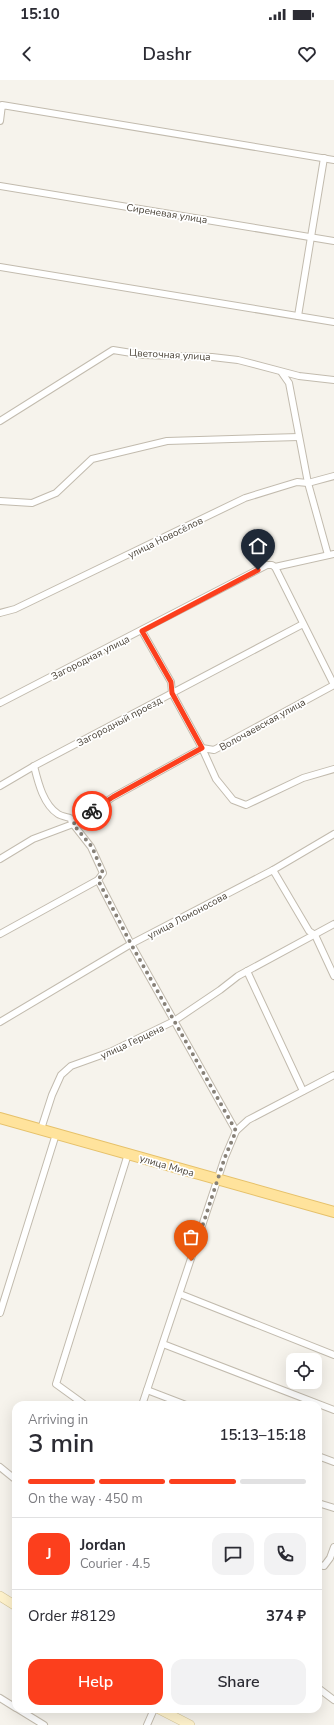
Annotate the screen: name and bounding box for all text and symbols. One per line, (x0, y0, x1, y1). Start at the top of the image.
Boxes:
text: 15:10 (20, 4, 60, 24)
text: Dashr (143, 42, 191, 66)
icon: back (16, 43, 38, 65)
icon: heart (296, 43, 318, 65)
street label: Сиреневая улица (125, 201, 208, 227)
street label: Цветочная улица (129, 346, 211, 364)
street label: улица Новосёлов (126, 513, 206, 562)
pin (241, 529, 275, 570)
icon: home (247, 535, 269, 557)
street label: Загородная улица (49, 632, 132, 684)
street label: Загородный проезд (74, 693, 165, 750)
street label: Волочаевская улица (217, 695, 308, 754)
courier (72, 791, 112, 831)
icon: bike (81, 800, 103, 822)
street label: улица Ломоносова (145, 889, 230, 943)
street label: улица Герцена (98, 1021, 167, 1063)
street label: улица Мира (138, 1151, 196, 1180)
pin (174, 1220, 208, 1261)
icon: bag (180, 1226, 202, 1248)
map controls (286, 1353, 322, 1389)
button: locate (286, 1353, 322, 1389)
text: Arriving in (28, 1411, 88, 1429)
text: 15:13–15:18 (219, 1425, 306, 1445)
text: 3 min (28, 1426, 94, 1461)
text: On the way · 450 m (28, 1490, 143, 1508)
button: chat (212, 1533, 254, 1575)
button: phone (264, 1533, 306, 1575)
text: Jordan (80, 1535, 126, 1555)
text: J (46, 1544, 52, 1564)
text: Courier · 4.5 (80, 1555, 150, 1573)
text: Order #8129 (28, 1606, 116, 1626)
text: 374 ₽ (266, 1606, 306, 1626)
button: Help (28, 1659, 163, 1705)
button: Share (171, 1659, 306, 1705)

